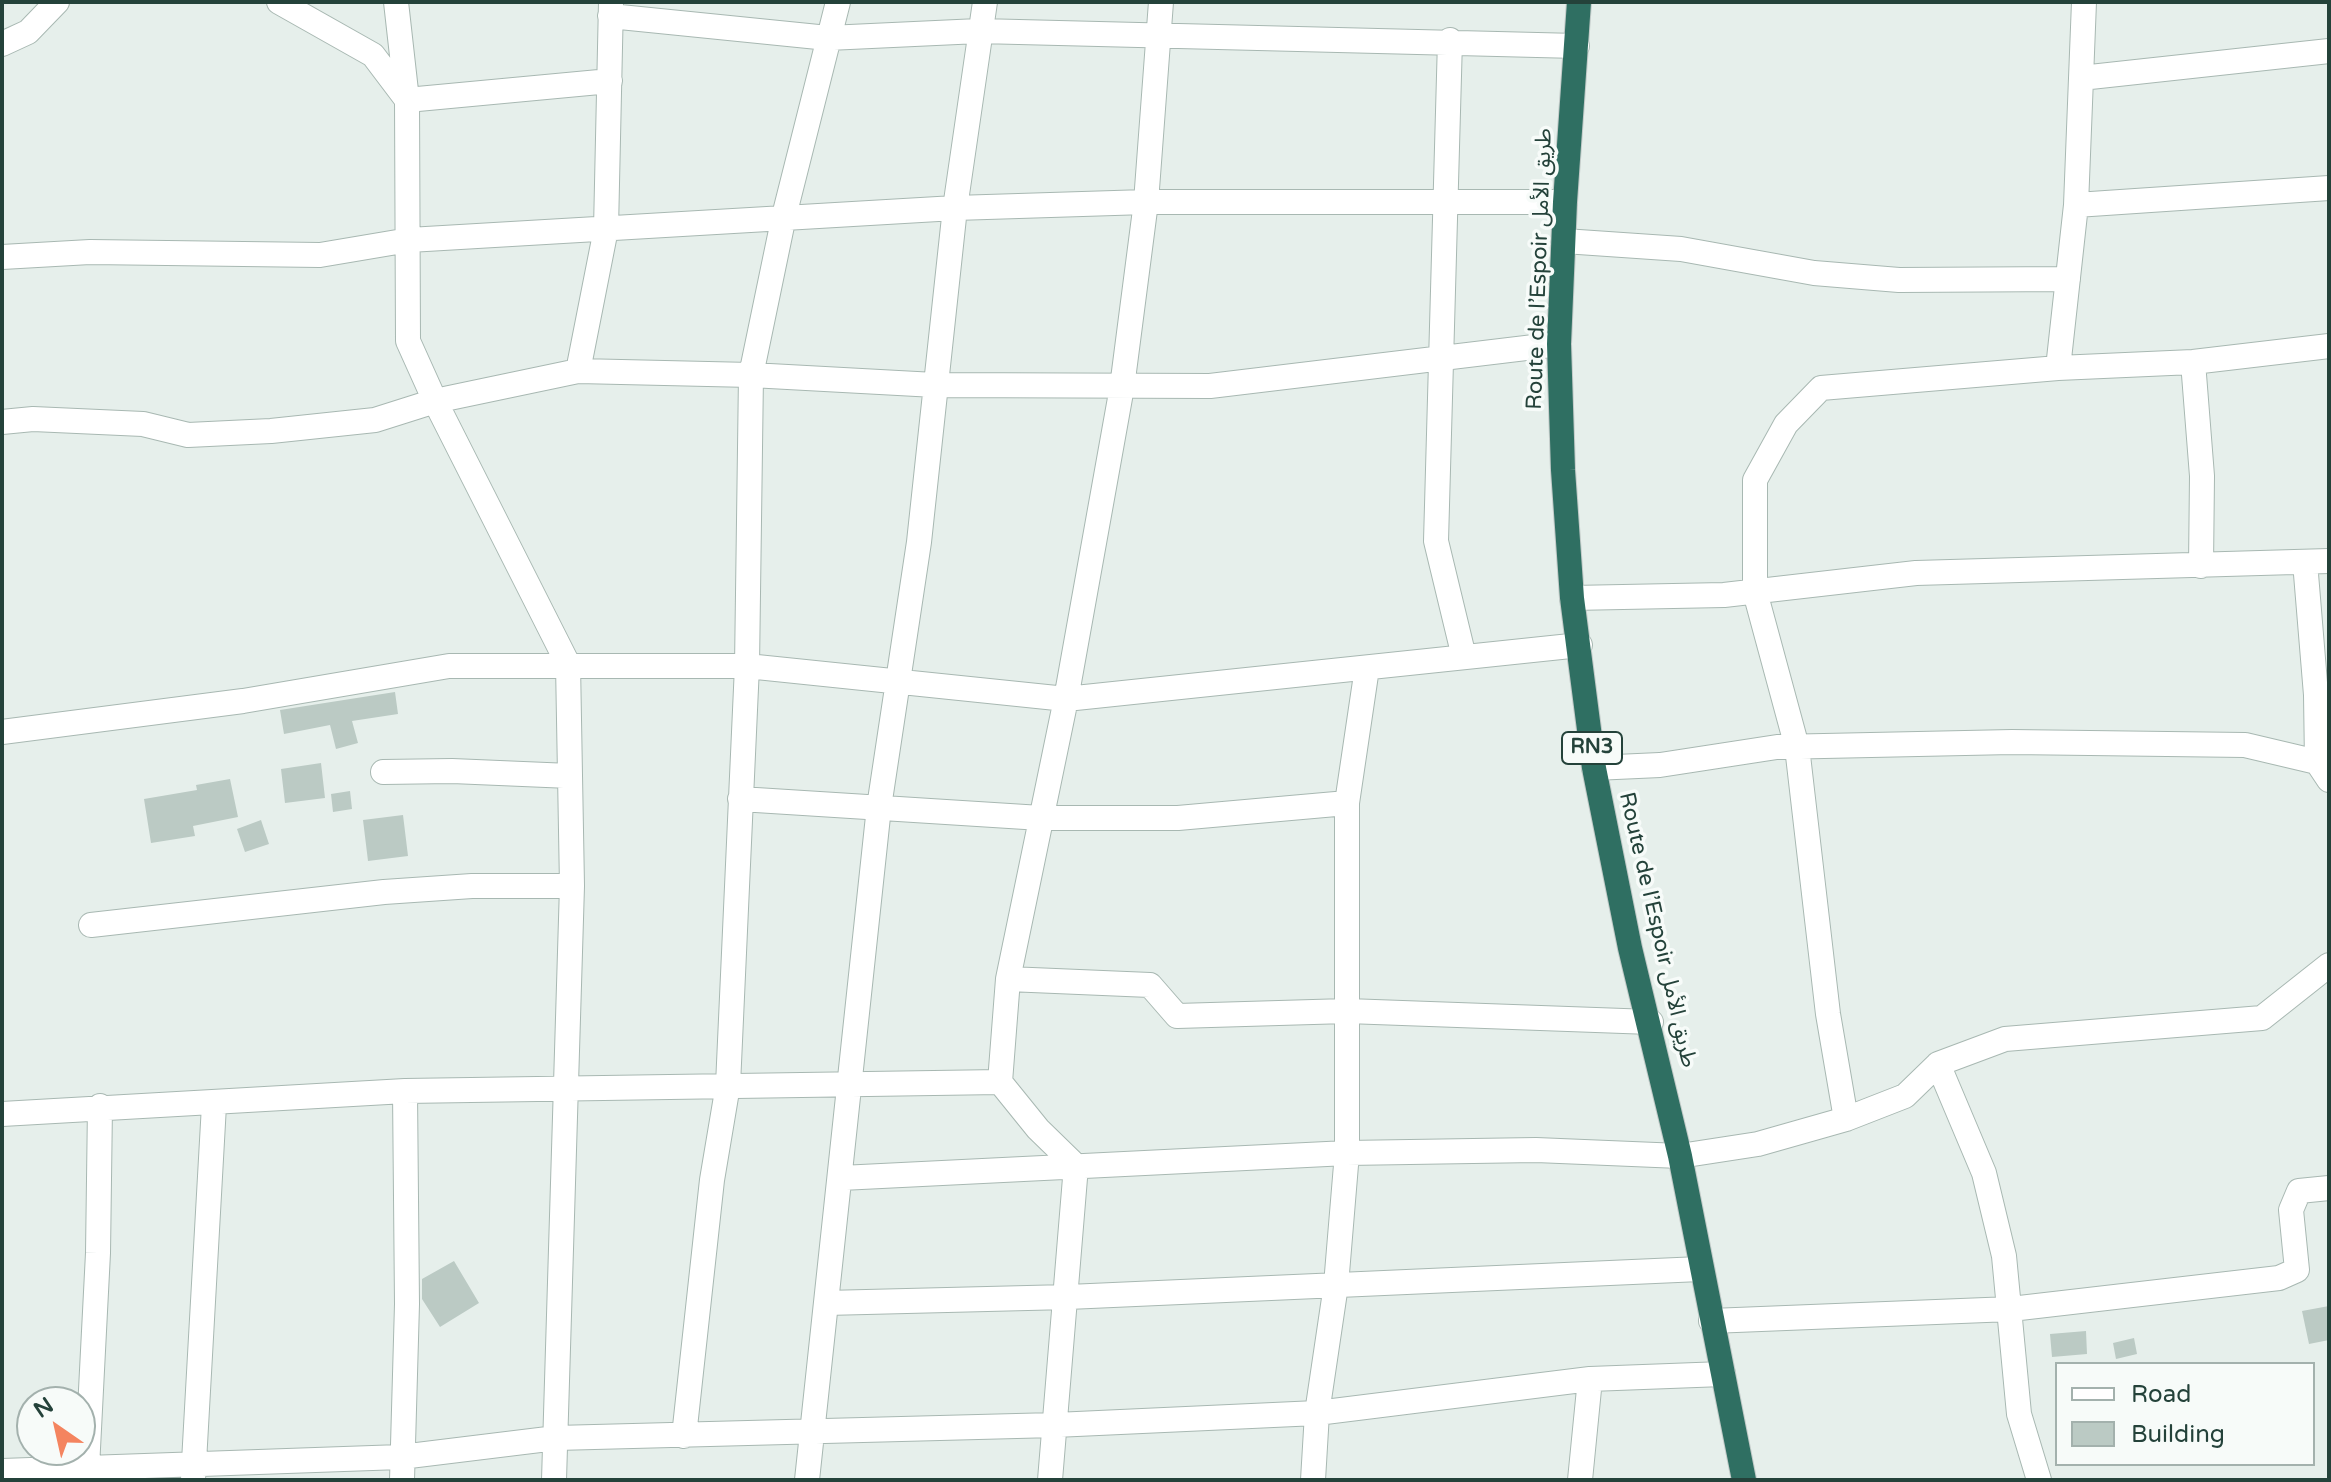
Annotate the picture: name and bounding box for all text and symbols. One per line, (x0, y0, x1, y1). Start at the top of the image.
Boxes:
street label: Route de l’Espoir طريق الأمل (1522, 128, 1558, 410)
road number: RN3 (1562, 732, 1622, 764)
street label: Route de l’Espoir طريق الأمل (1612, 790, 1702, 1070)
legend (2055, 1362, 2315, 1466)
text: Road (2131, 1380, 2191, 1409)
north arrow (16, 1386, 96, 1466)
text: N (29, 1392, 58, 1423)
text: Building (2131, 1420, 2225, 1449)

